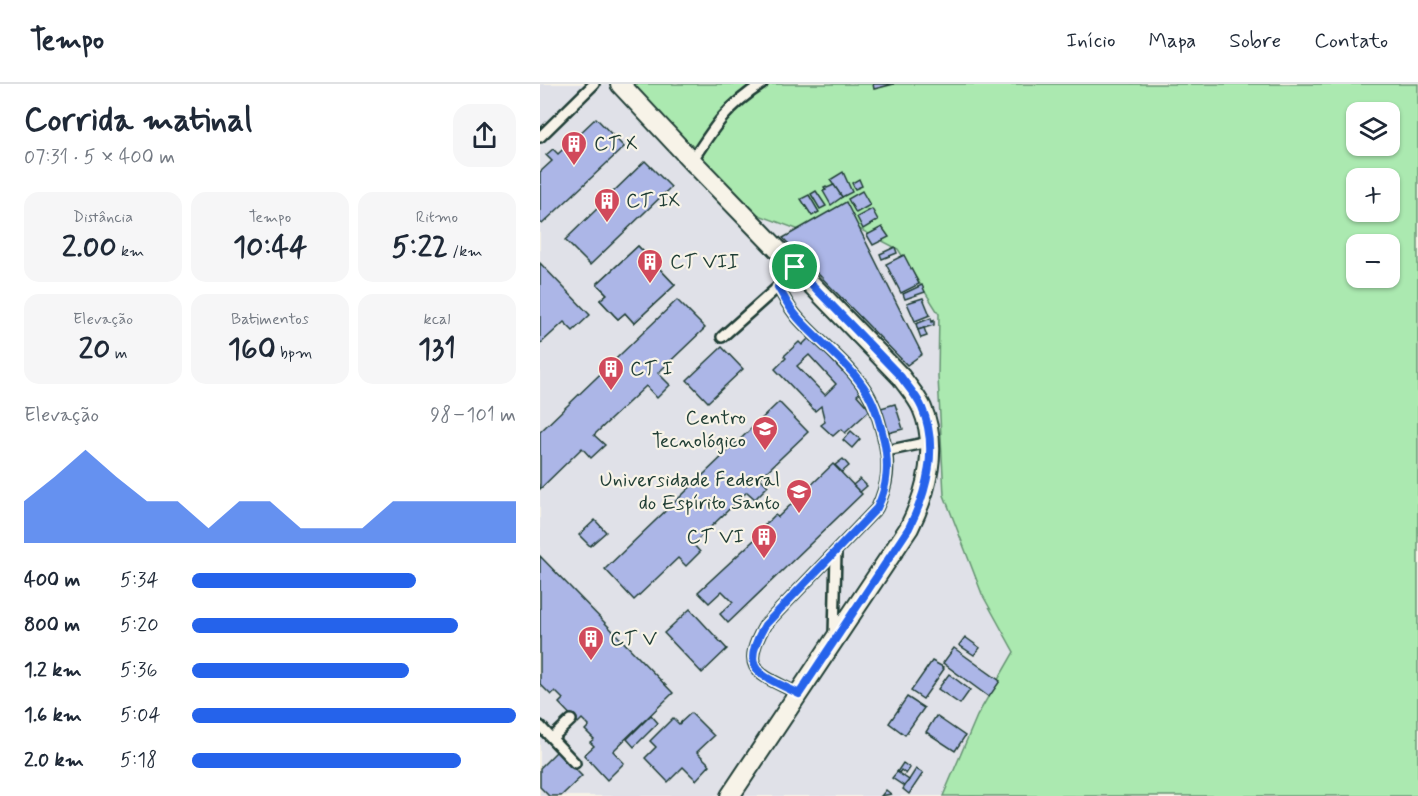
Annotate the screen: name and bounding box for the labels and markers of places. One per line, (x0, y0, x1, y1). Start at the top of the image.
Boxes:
building icon: CT X (559, 129, 589, 167)
place label: CT X (594, 131, 638, 158)
building icon: CT IX (592, 186, 622, 224)
place label: CT IX (626, 188, 681, 215)
pin (769, 241, 820, 292)
building icon: CT VII (635, 247, 665, 285)
place label: CT VII (670, 249, 740, 276)
building icon: CT I (596, 354, 626, 392)
place label: CT I (630, 356, 673, 383)
place label: Centro Tecnológico (652, 405, 746, 455)
school or university icon: Centro Tecnológico (750, 414, 780, 452)
place label: Universidade Federal do Espírito Santo (600, 467, 780, 517)
school or university icon: Universidade Federal do Espírito Santo (784, 477, 814, 515)
building icon: CT VI (749, 522, 779, 560)
place label: CT VI (686, 524, 744, 551)
building icon: CT V (576, 624, 606, 662)
place label: CT V (610, 626, 657, 653)

